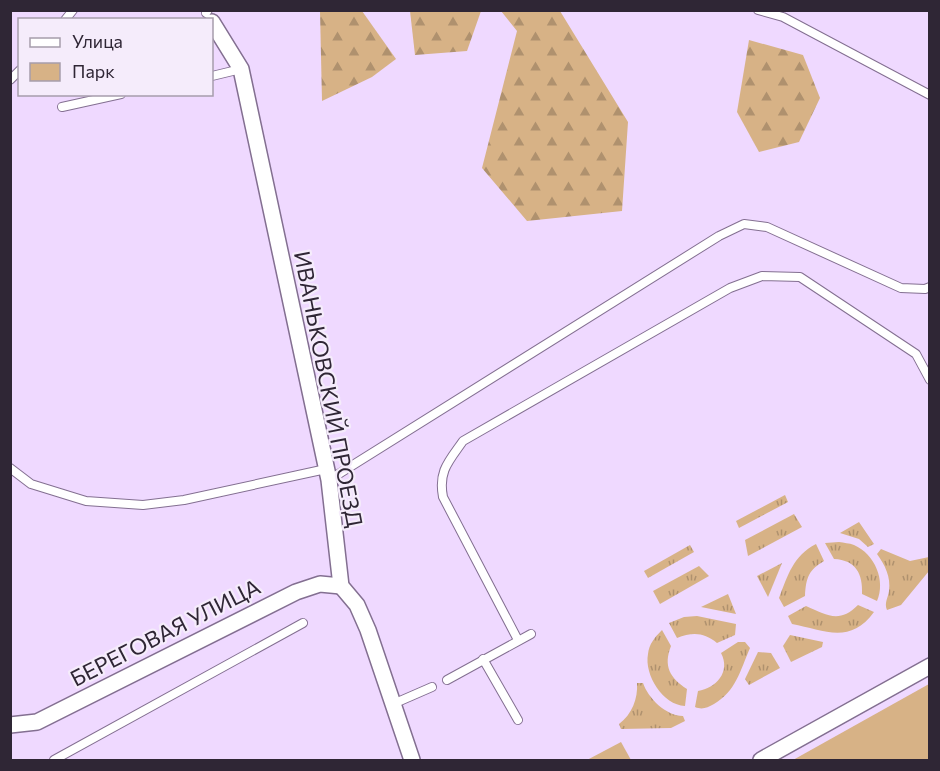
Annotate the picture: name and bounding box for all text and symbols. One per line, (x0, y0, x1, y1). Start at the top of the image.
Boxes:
legend (18, 18, 213, 96)
text: Улица (72, 30, 123, 52)
text: Парк (72, 60, 115, 82)
street label: ИВАНЬКОВСКИЙ ПРОЕЗД (289, 249, 369, 529)
street label: БЕРЕГОВАЯ УЛИЦА (65, 572, 265, 692)

